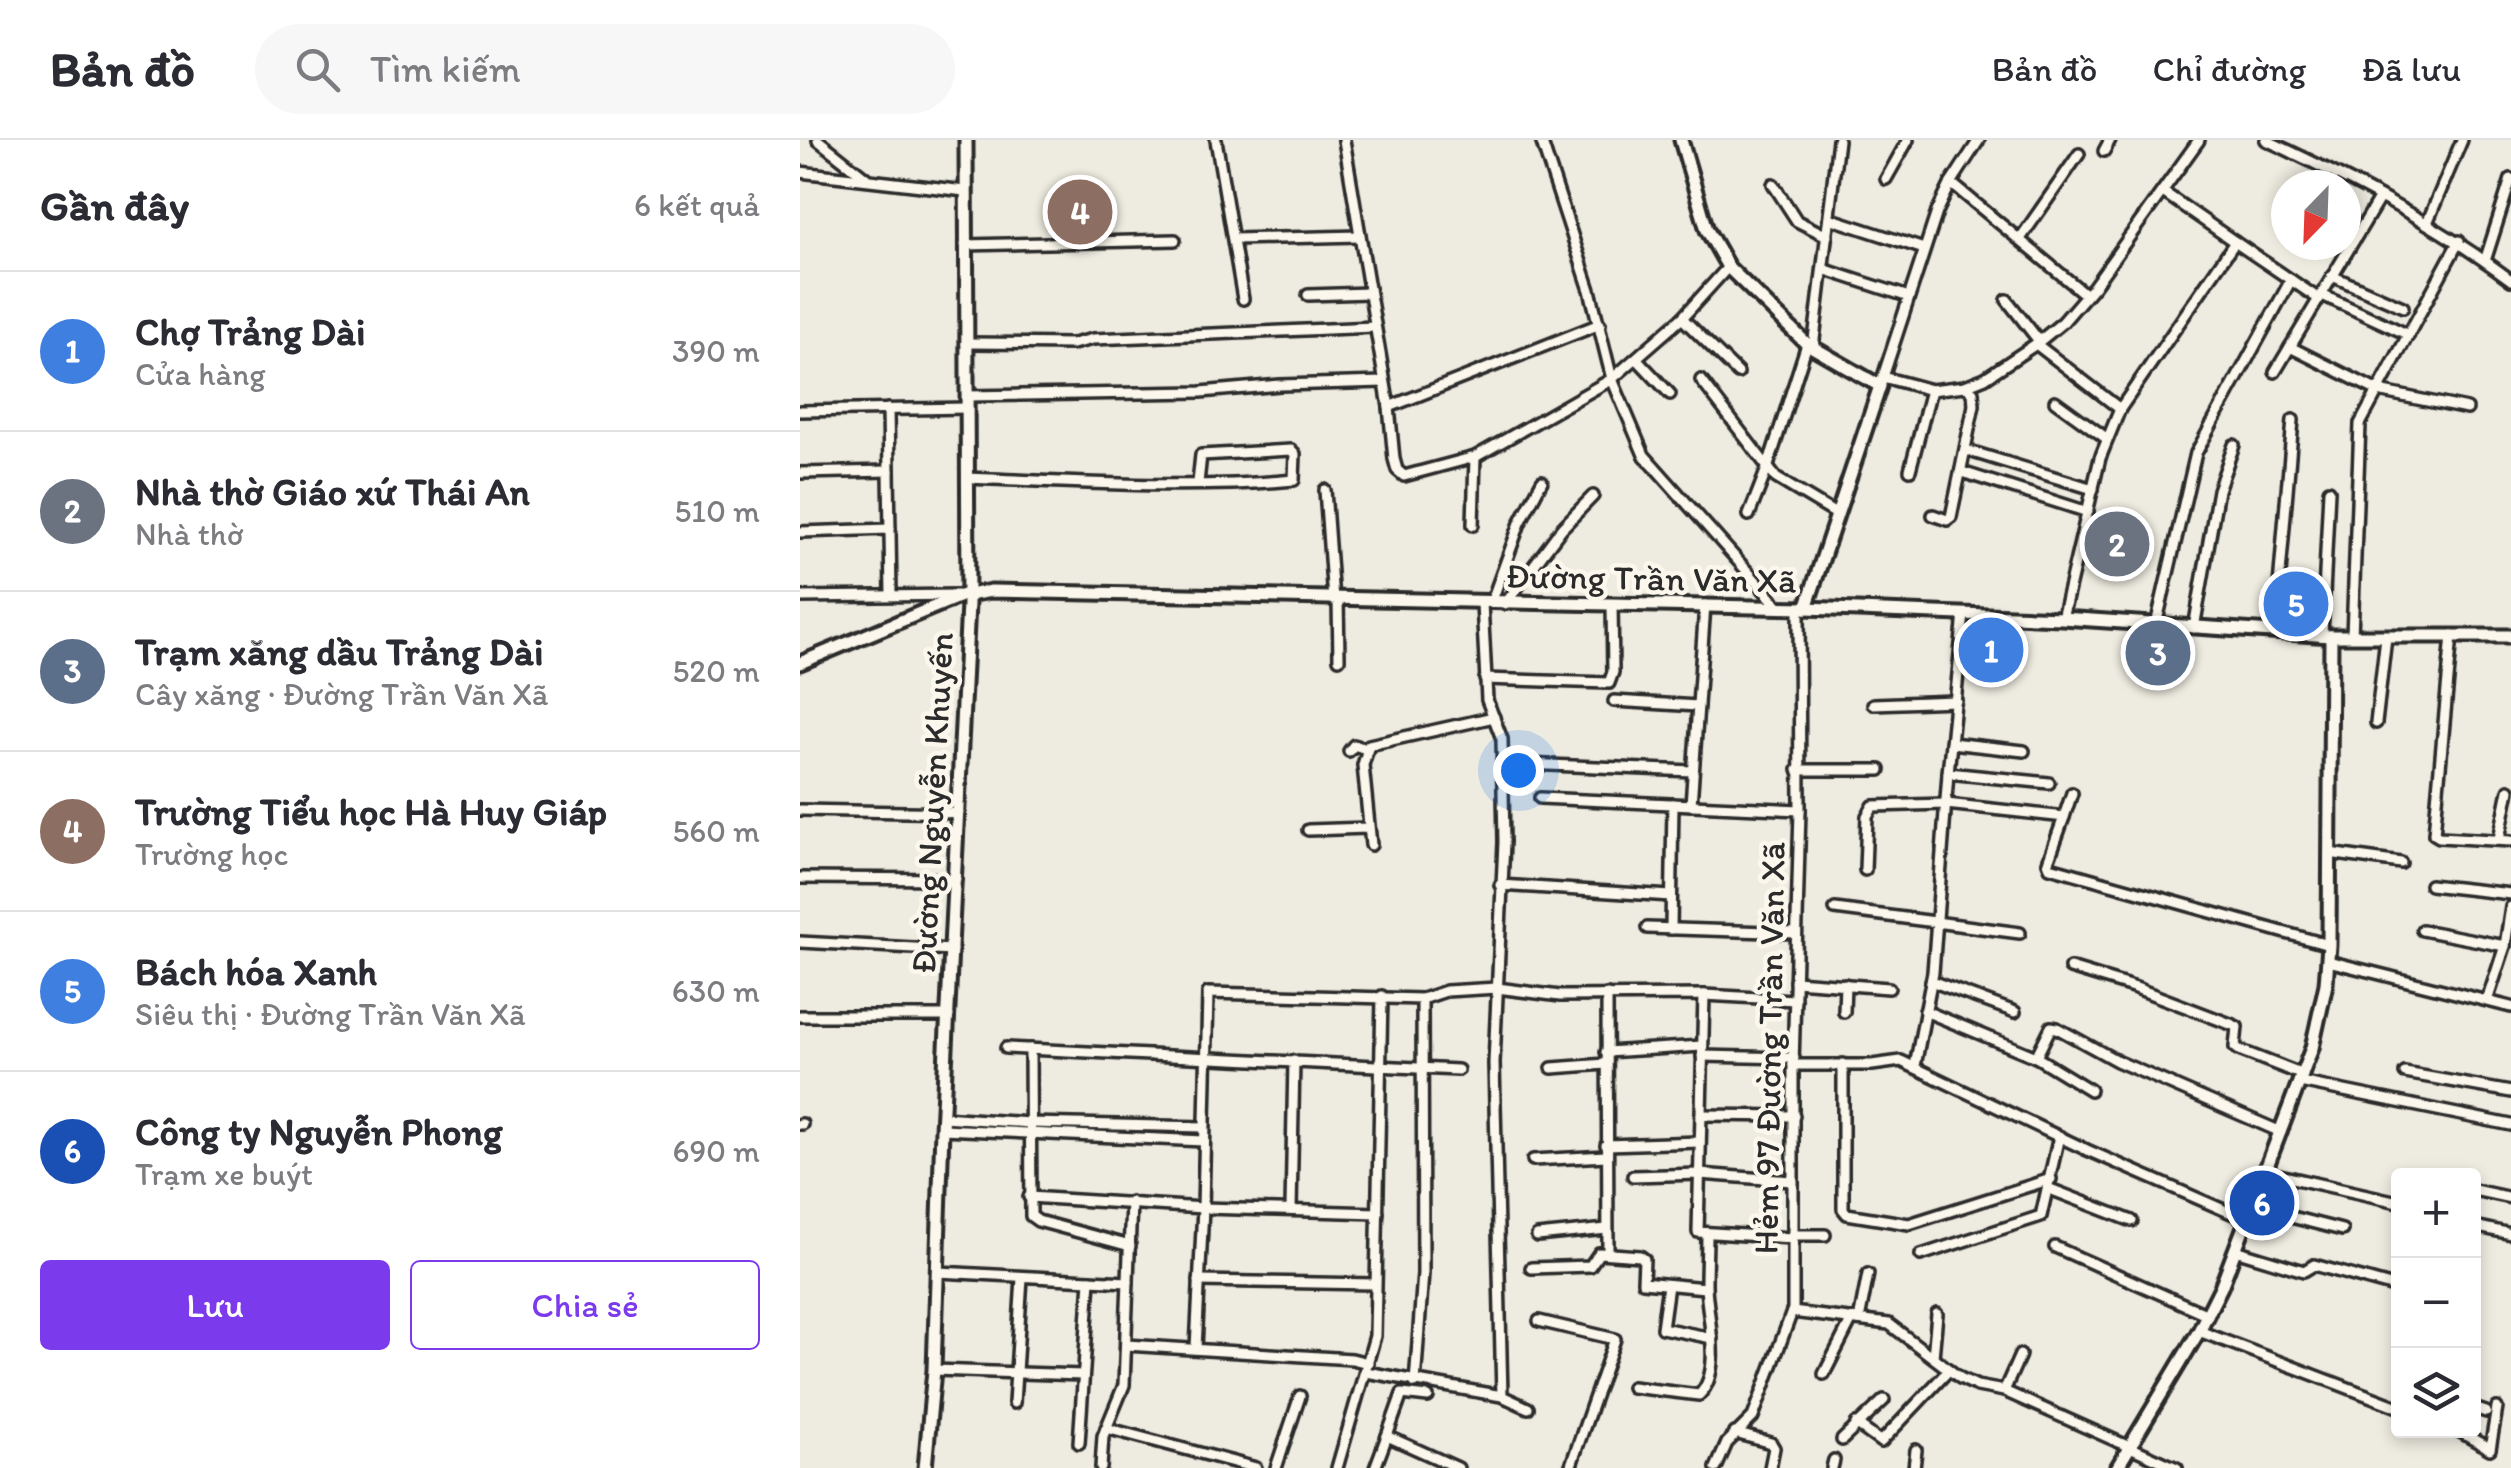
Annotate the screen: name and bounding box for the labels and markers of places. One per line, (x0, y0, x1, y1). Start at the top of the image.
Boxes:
pin: 4 (1048, 174, 1112, 250)
pin: 2 (2084, 506, 2150, 582)
pin: 5 (2264, 566, 2328, 642)
pin: 1 (1958, 612, 2024, 688)
pin: 3 (2126, 616, 2190, 690)
pin: 6 (2230, 1166, 2294, 1240)

